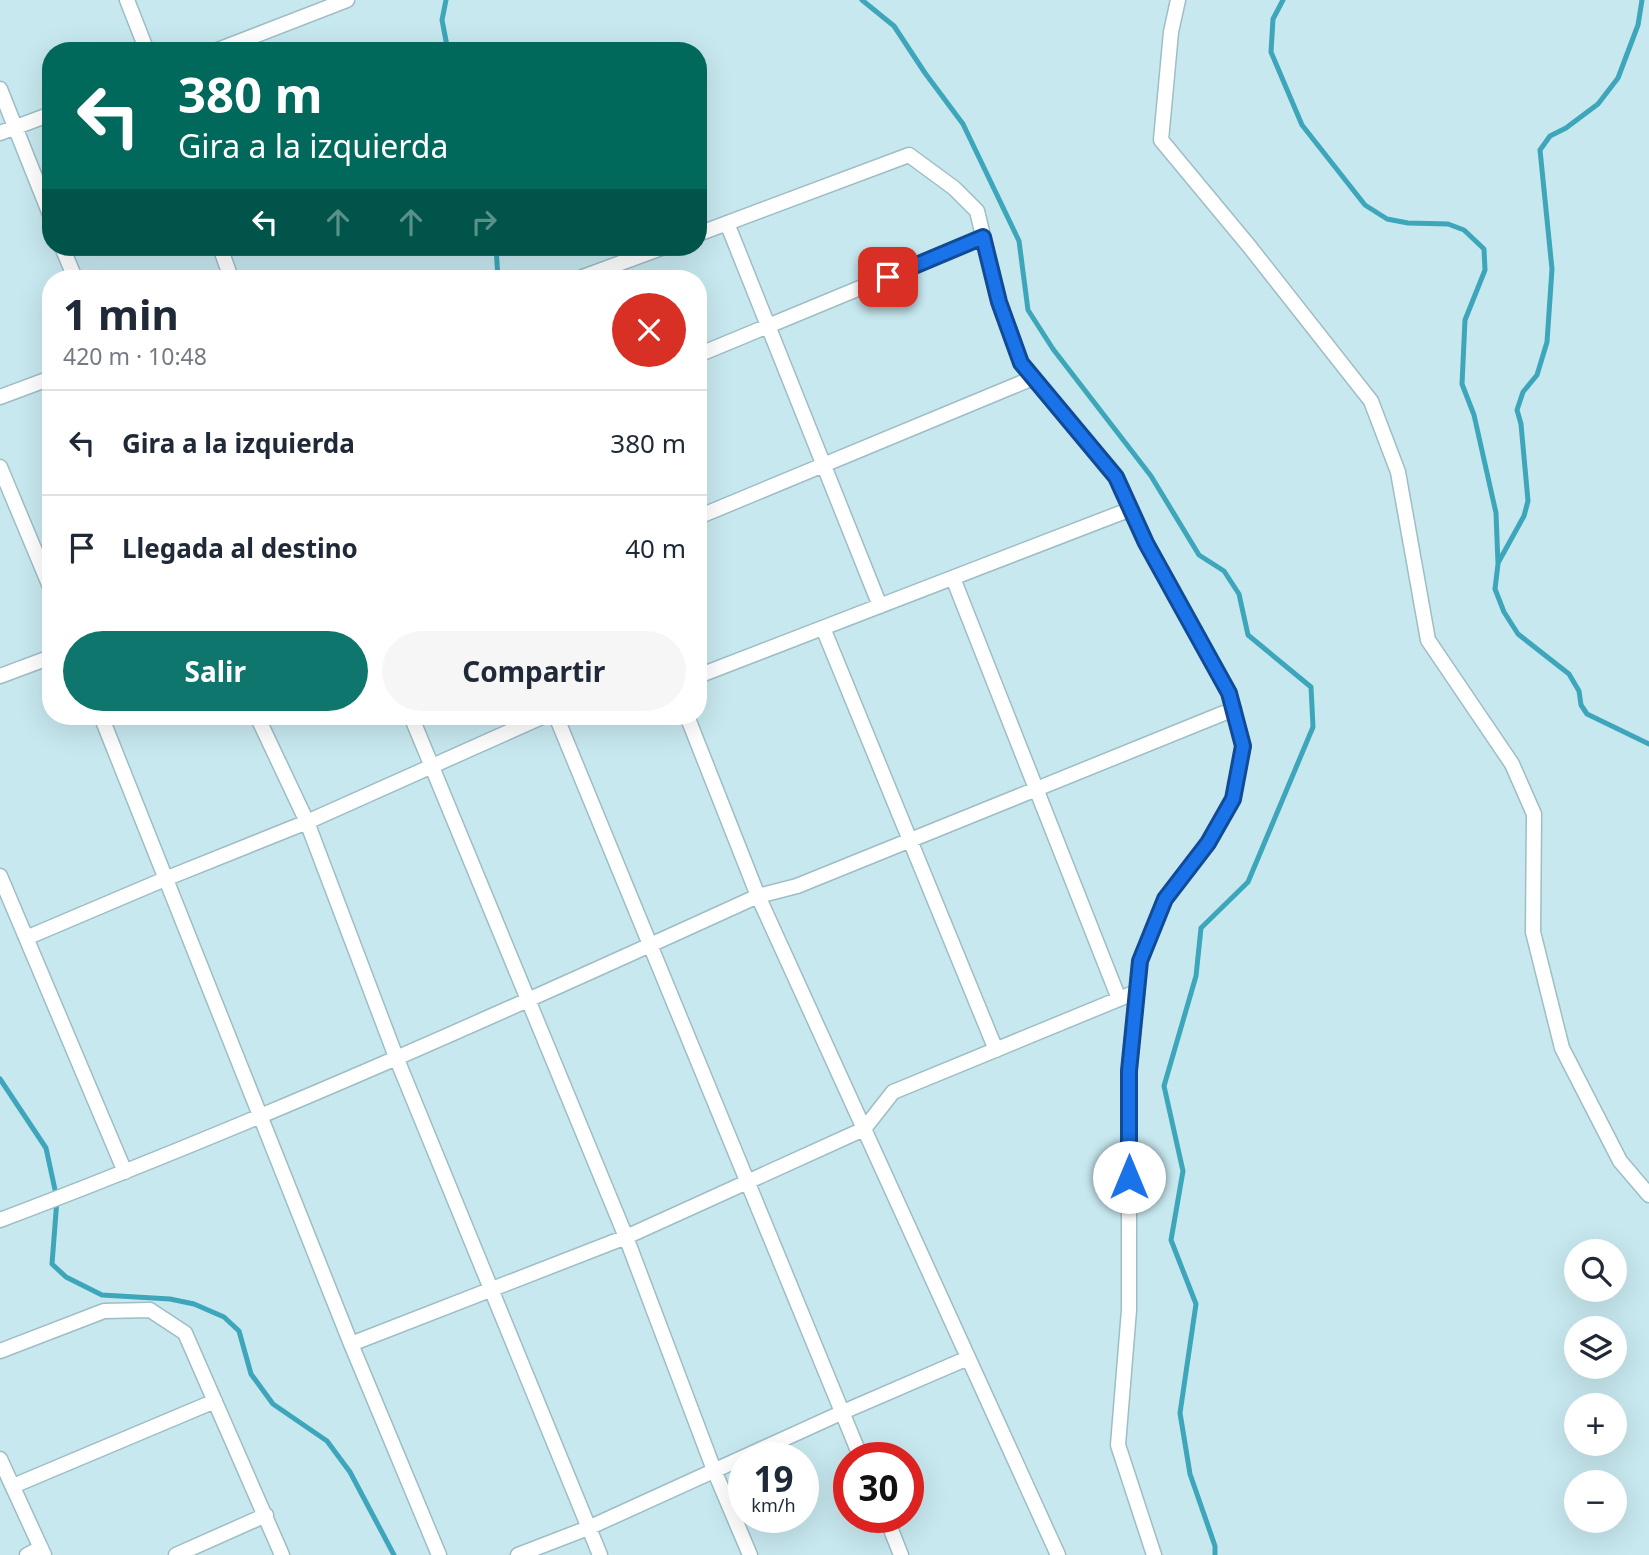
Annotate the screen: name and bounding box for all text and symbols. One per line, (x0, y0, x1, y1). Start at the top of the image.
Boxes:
text: 380 m (178, 61, 323, 127)
icon: left (63, 70, 154, 161)
text: Gira a la izquierda (178, 124, 448, 167)
icon: left (246, 203, 284, 241)
icon: ahead (319, 203, 357, 241)
icon: ahead (392, 203, 430, 241)
icon: right (465, 203, 503, 241)
pin (858, 247, 918, 307)
icon: arrive (869, 258, 907, 296)
text: 1 min (63, 285, 179, 342)
button: close (612, 293, 686, 367)
text: 420 m · 10:48 (63, 340, 207, 372)
icon: left (63, 424, 101, 462)
text: Gira a la izquierda (122, 425, 355, 461)
text: 380 m (610, 425, 686, 461)
icon: arrive (63, 529, 101, 567)
text: Llegada al destino (122, 530, 358, 566)
text: 40 m (625, 530, 686, 566)
button: Salir (63, 631, 368, 711)
button: Compartir (382, 631, 686, 711)
position arrow (1092, 1140, 1166, 1214)
map controls (1564, 1239, 1627, 1533)
button: search (1564, 1239, 1627, 1302)
button: layers (1564, 1316, 1627, 1379)
button: + (1564, 1393, 1627, 1456)
speed limit sign: 30 (833, 1442, 924, 1533)
text: 19 (753, 1455, 794, 1502)
button: − (1564, 1470, 1627, 1533)
text: km/h (751, 1493, 796, 1517)

